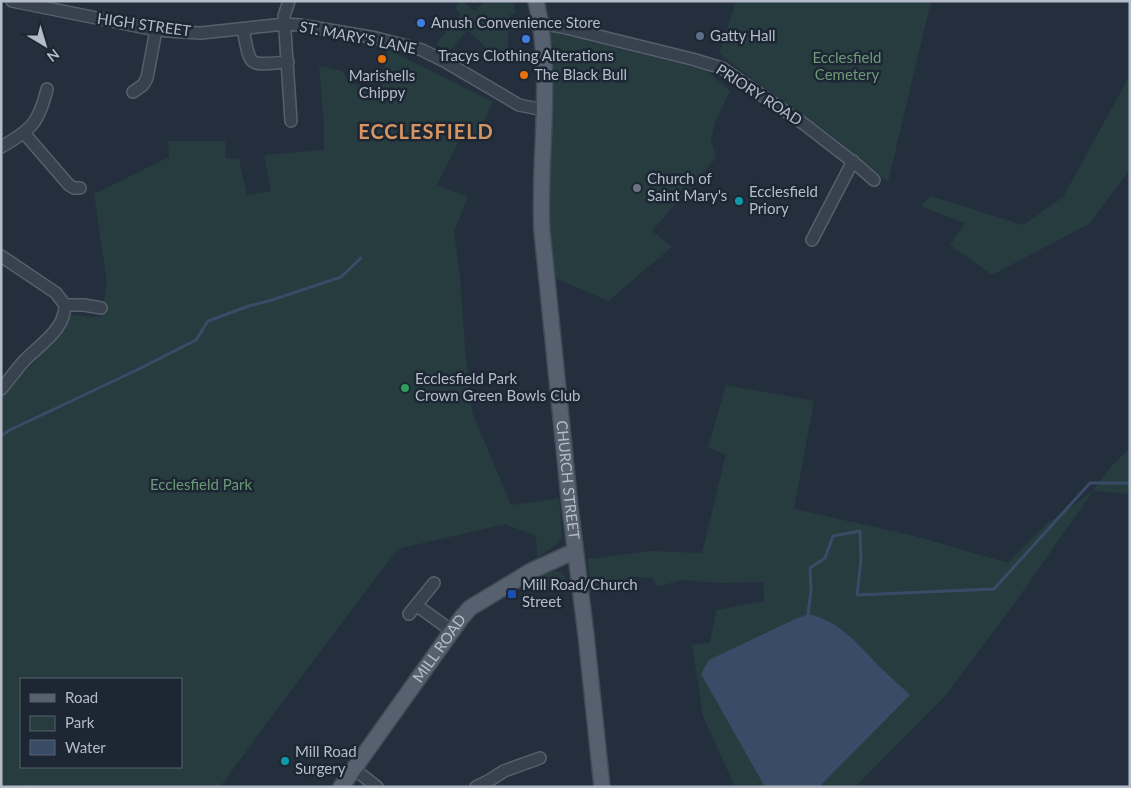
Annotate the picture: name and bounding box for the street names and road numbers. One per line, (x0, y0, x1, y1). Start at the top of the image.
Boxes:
street label: HIGH STREET (96, 9, 192, 40)
street label: ST. MARY'S LANE (298, 17, 418, 57)
street label: PRIORY ROAD (713, 60, 806, 129)
street label: CHURCH STREET (553, 419, 584, 541)
street label: MILL ROAD (408, 610, 469, 686)

